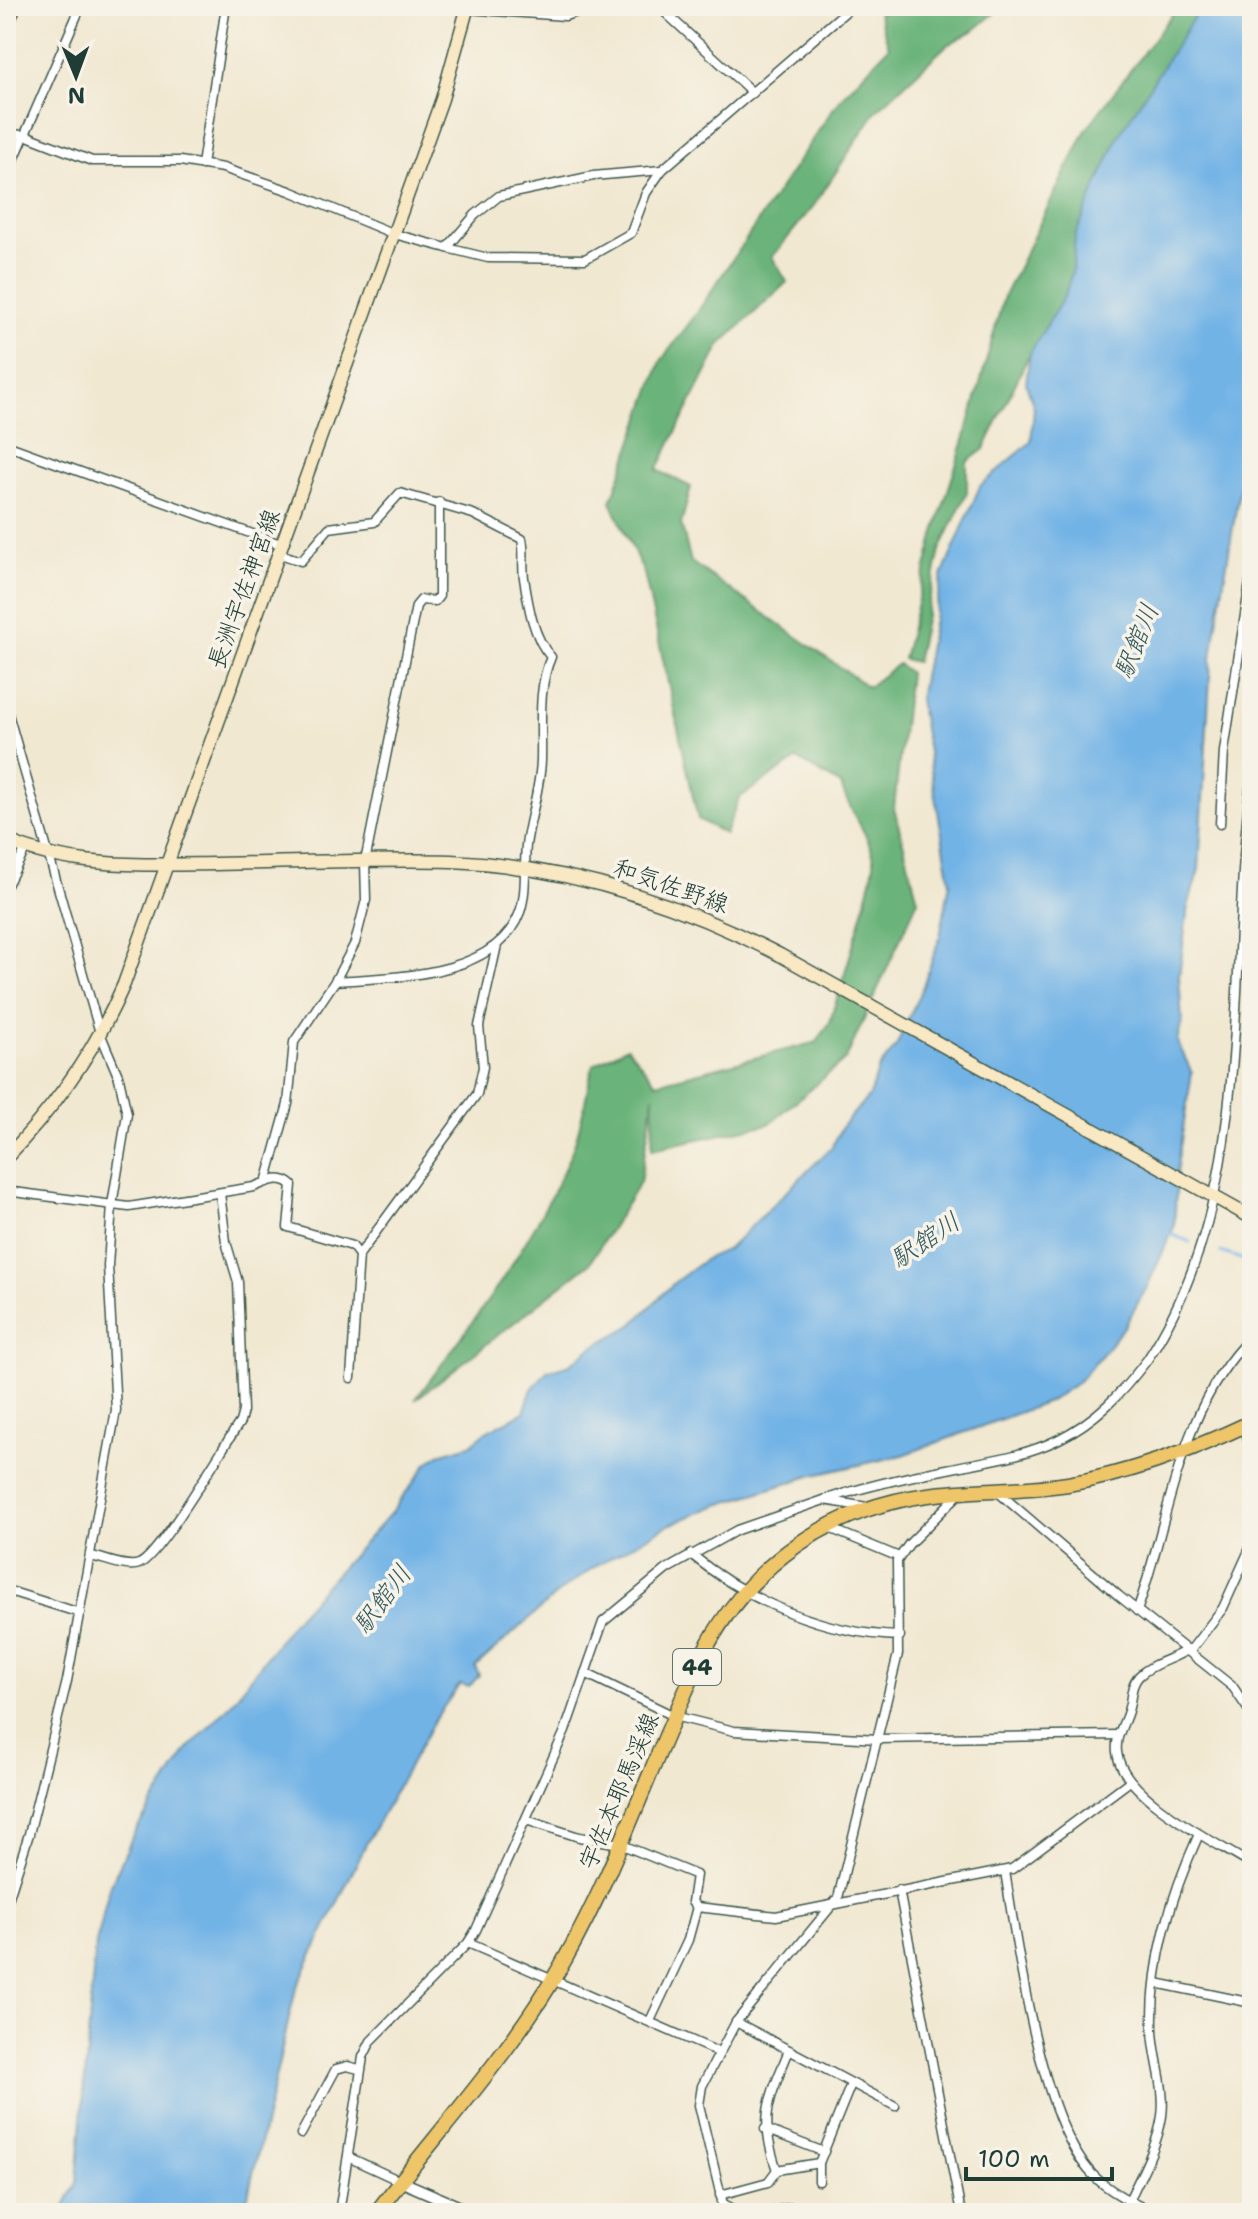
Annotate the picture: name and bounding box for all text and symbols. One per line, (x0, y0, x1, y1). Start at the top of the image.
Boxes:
north arrow (36, 36, 116, 116)
text: N (67, 81, 85, 110)
street label: 長洲宇佐神宮線 (200, 505, 288, 673)
water label: 駅館川 (1105, 598, 1166, 684)
street label: 和気佐野線 (609, 851, 733, 921)
water label: 駅館川 (883, 1203, 967, 1276)
water label: 駅館川 (344, 1557, 419, 1640)
road number: 44 (673, 1649, 721, 1685)
street label: 宇佐本耶馬渓線 (571, 1707, 667, 1875)
scale bar (966, 2131, 1112, 2181)
text: 100 m (978, 2143, 1050, 2175)

